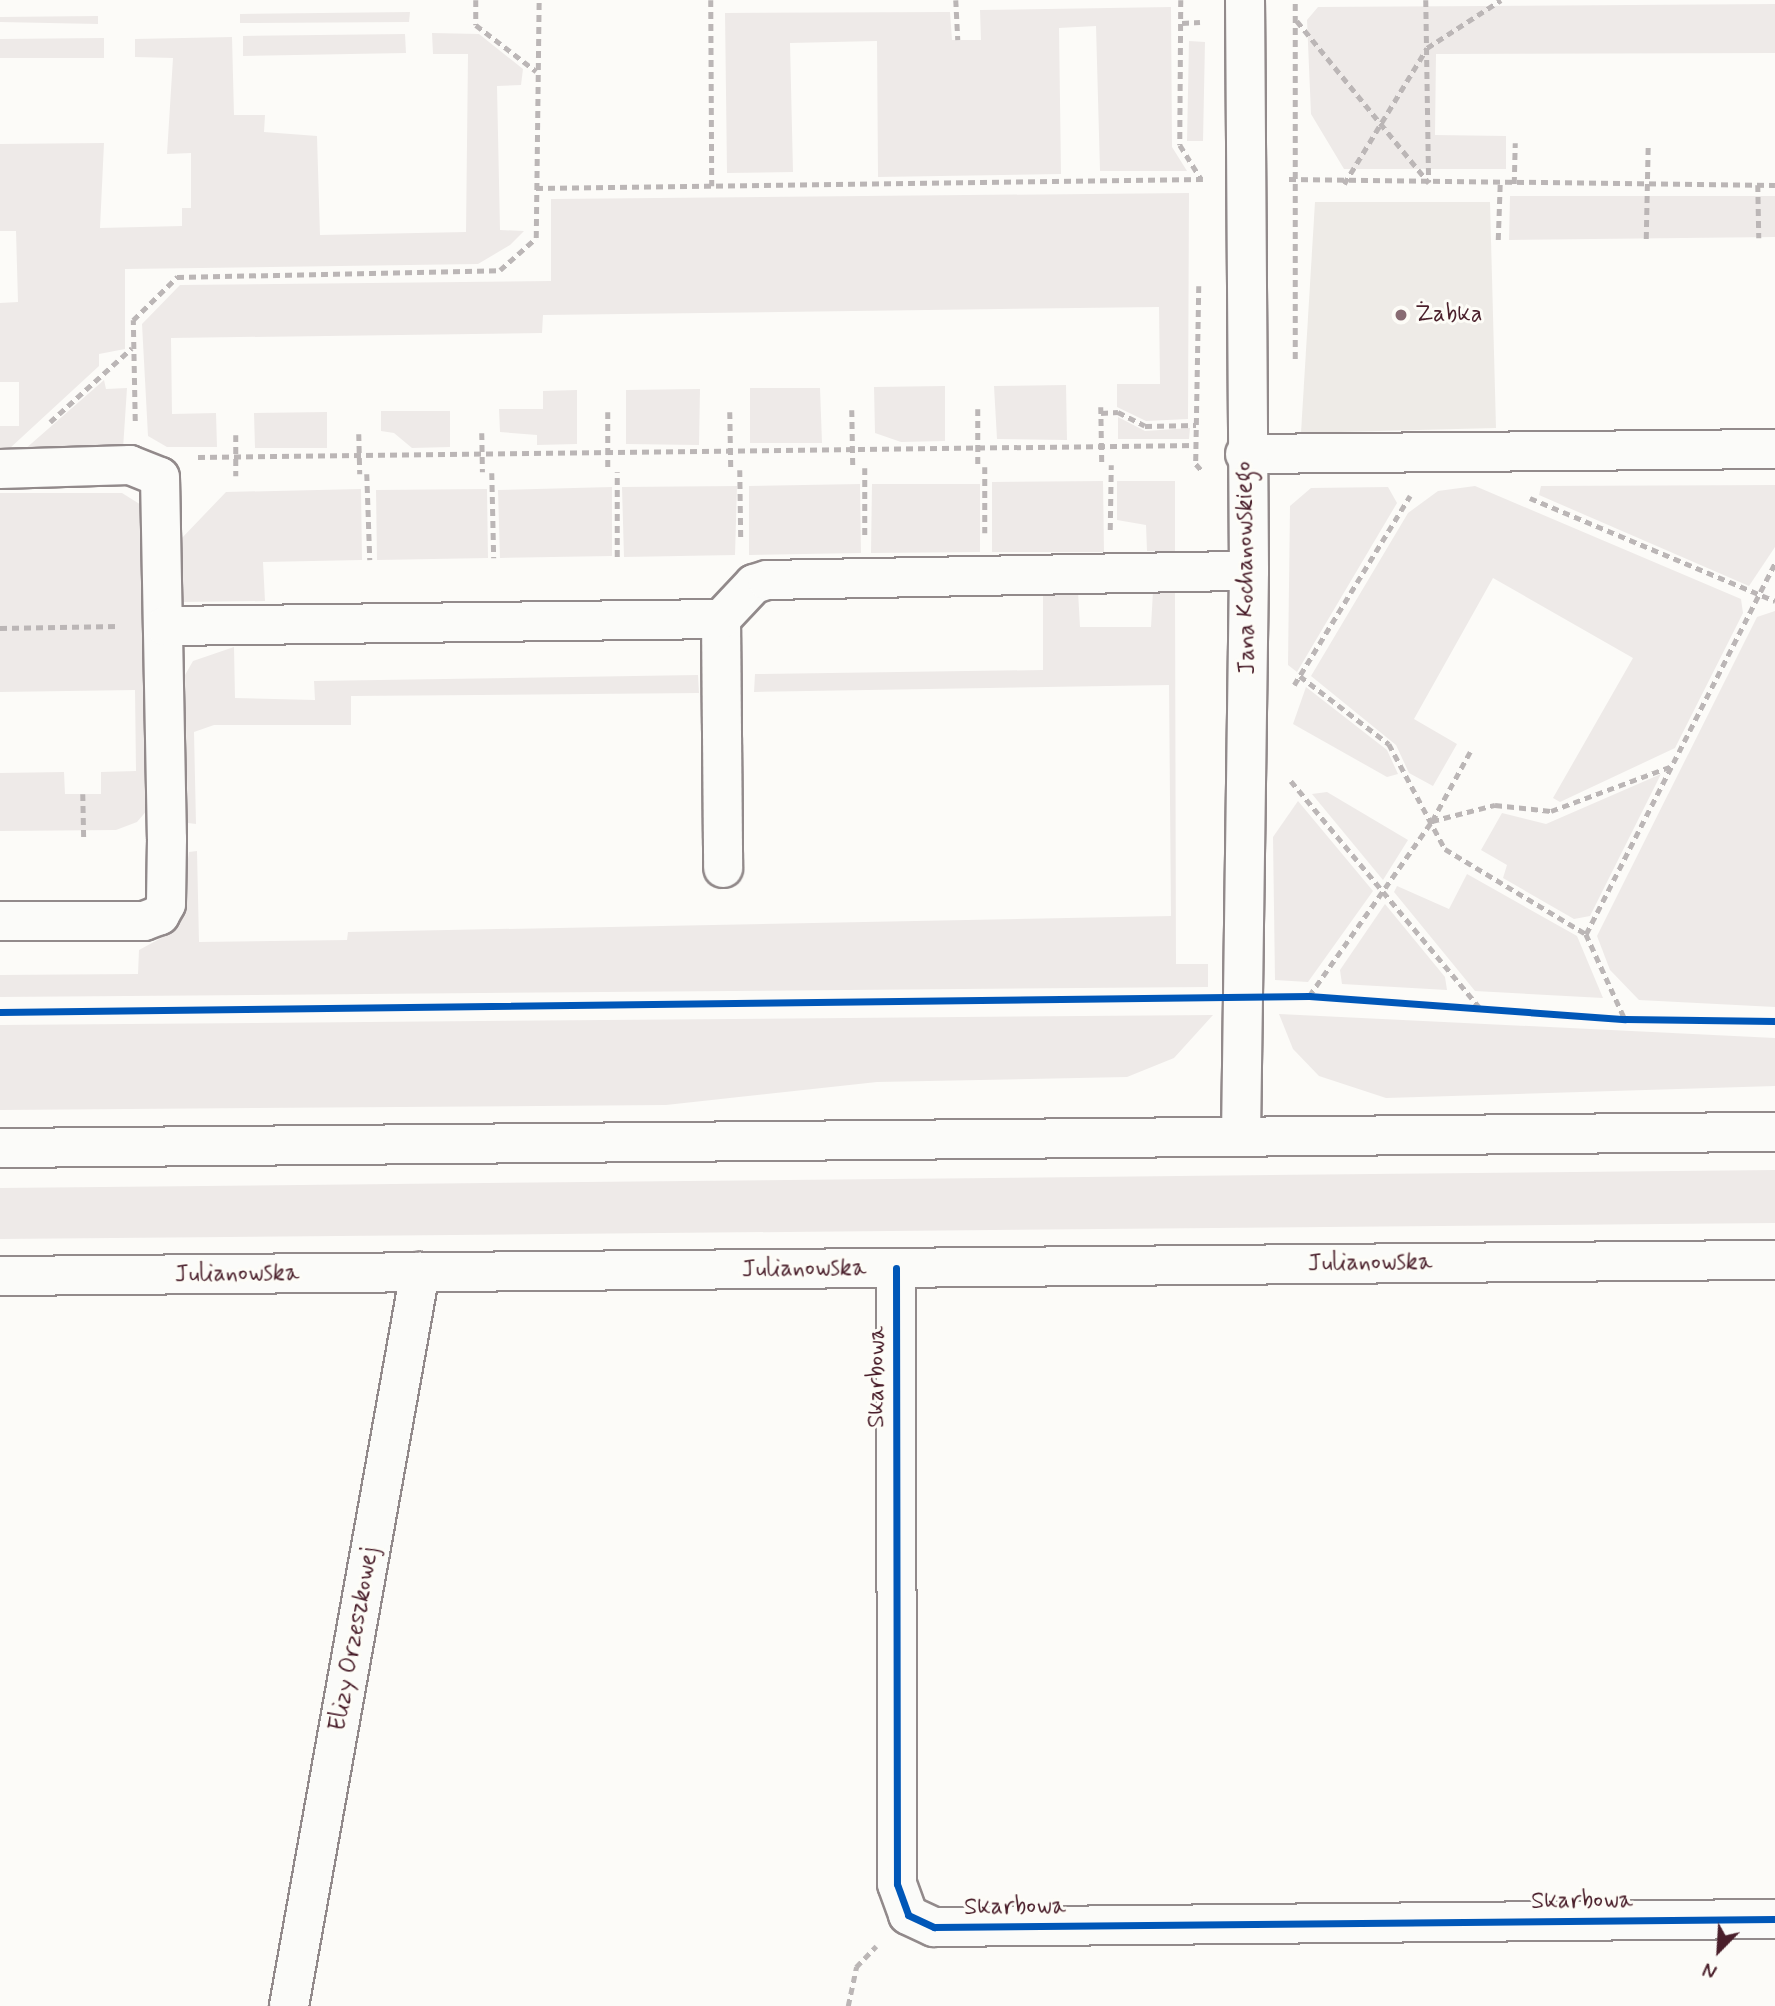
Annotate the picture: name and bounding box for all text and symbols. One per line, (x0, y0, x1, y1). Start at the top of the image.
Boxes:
place label: Żabka (1415, 301, 1483, 329)
marker: Żabka (1393, 307, 1409, 323)
street label: Jana Kochanowskiego (1230, 459, 1262, 677)
street label: Julianowska (1307, 1248, 1433, 1278)
street label: Julianowska (741, 1254, 867, 1284)
street label: Julianowska (174, 1259, 300, 1289)
street label: Skarbowa (863, 1326, 891, 1428)
street label: Elizy Orzeszkowej (323, 1542, 385, 1736)
street label: Skarbowa (1531, 1886, 1633, 1916)
street label: Skarbowa (964, 1892, 1066, 1922)
north arrow (1684, 1915, 1754, 1985)
text: N (1699, 1956, 1721, 1984)

